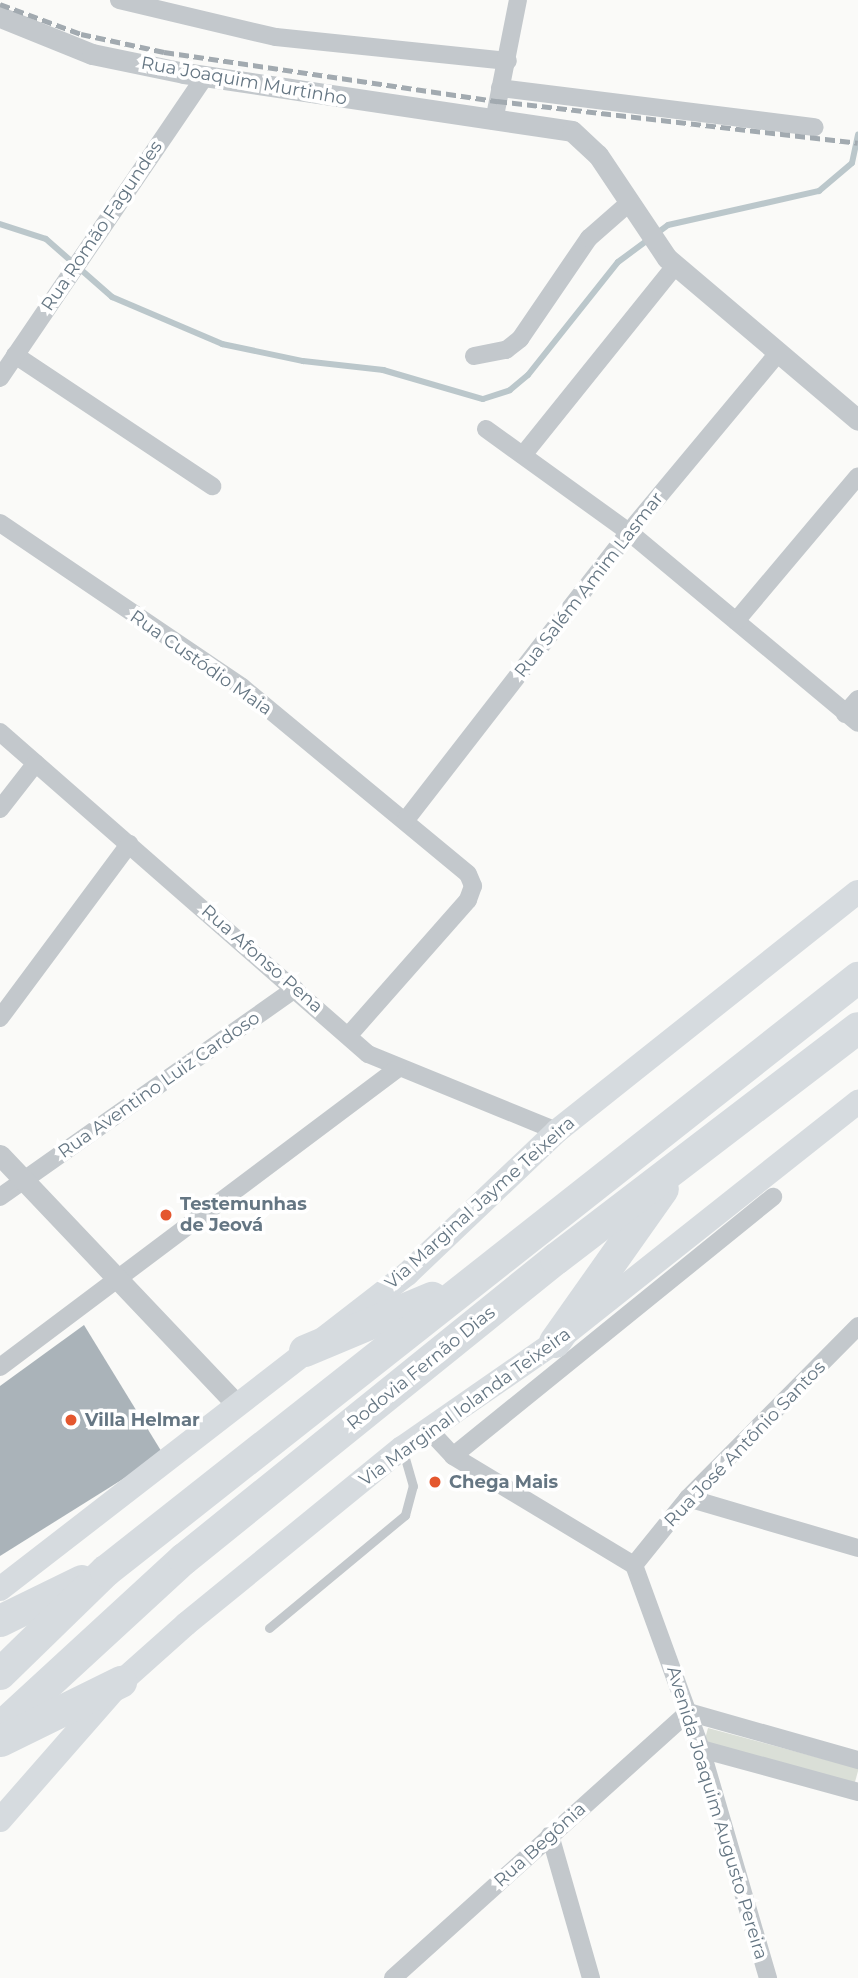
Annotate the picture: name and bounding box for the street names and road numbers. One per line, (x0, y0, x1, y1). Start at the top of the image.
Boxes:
street label: Rua Joaquim Murtinho (139, 52, 349, 110)
street label: Rua Romão Fagundes (37, 137, 167, 315)
street label: Rua Salém Amim Lasmar (510, 488, 668, 682)
street label: Rua Custódio Maia (126, 606, 276, 720)
street label: Rua Afonso Pena (197, 900, 327, 1018)
street label: Rua Aventino Luiz Cardoso (54, 1007, 264, 1163)
street label: Via Marginal Jayme Teixeira (381, 1112, 579, 1294)
street label: Rodovia Fernão Dias (343, 1302, 499, 1434)
street label: Via Marginal Iolanda Teixeira (355, 1323, 575, 1491)
street label: Rua José Antônio Santos (660, 1357, 830, 1531)
street label: Avenida Joaquim Augusto Pereira (662, 1664, 772, 1962)
street label: Rua Begônia (490, 1798, 590, 1892)

